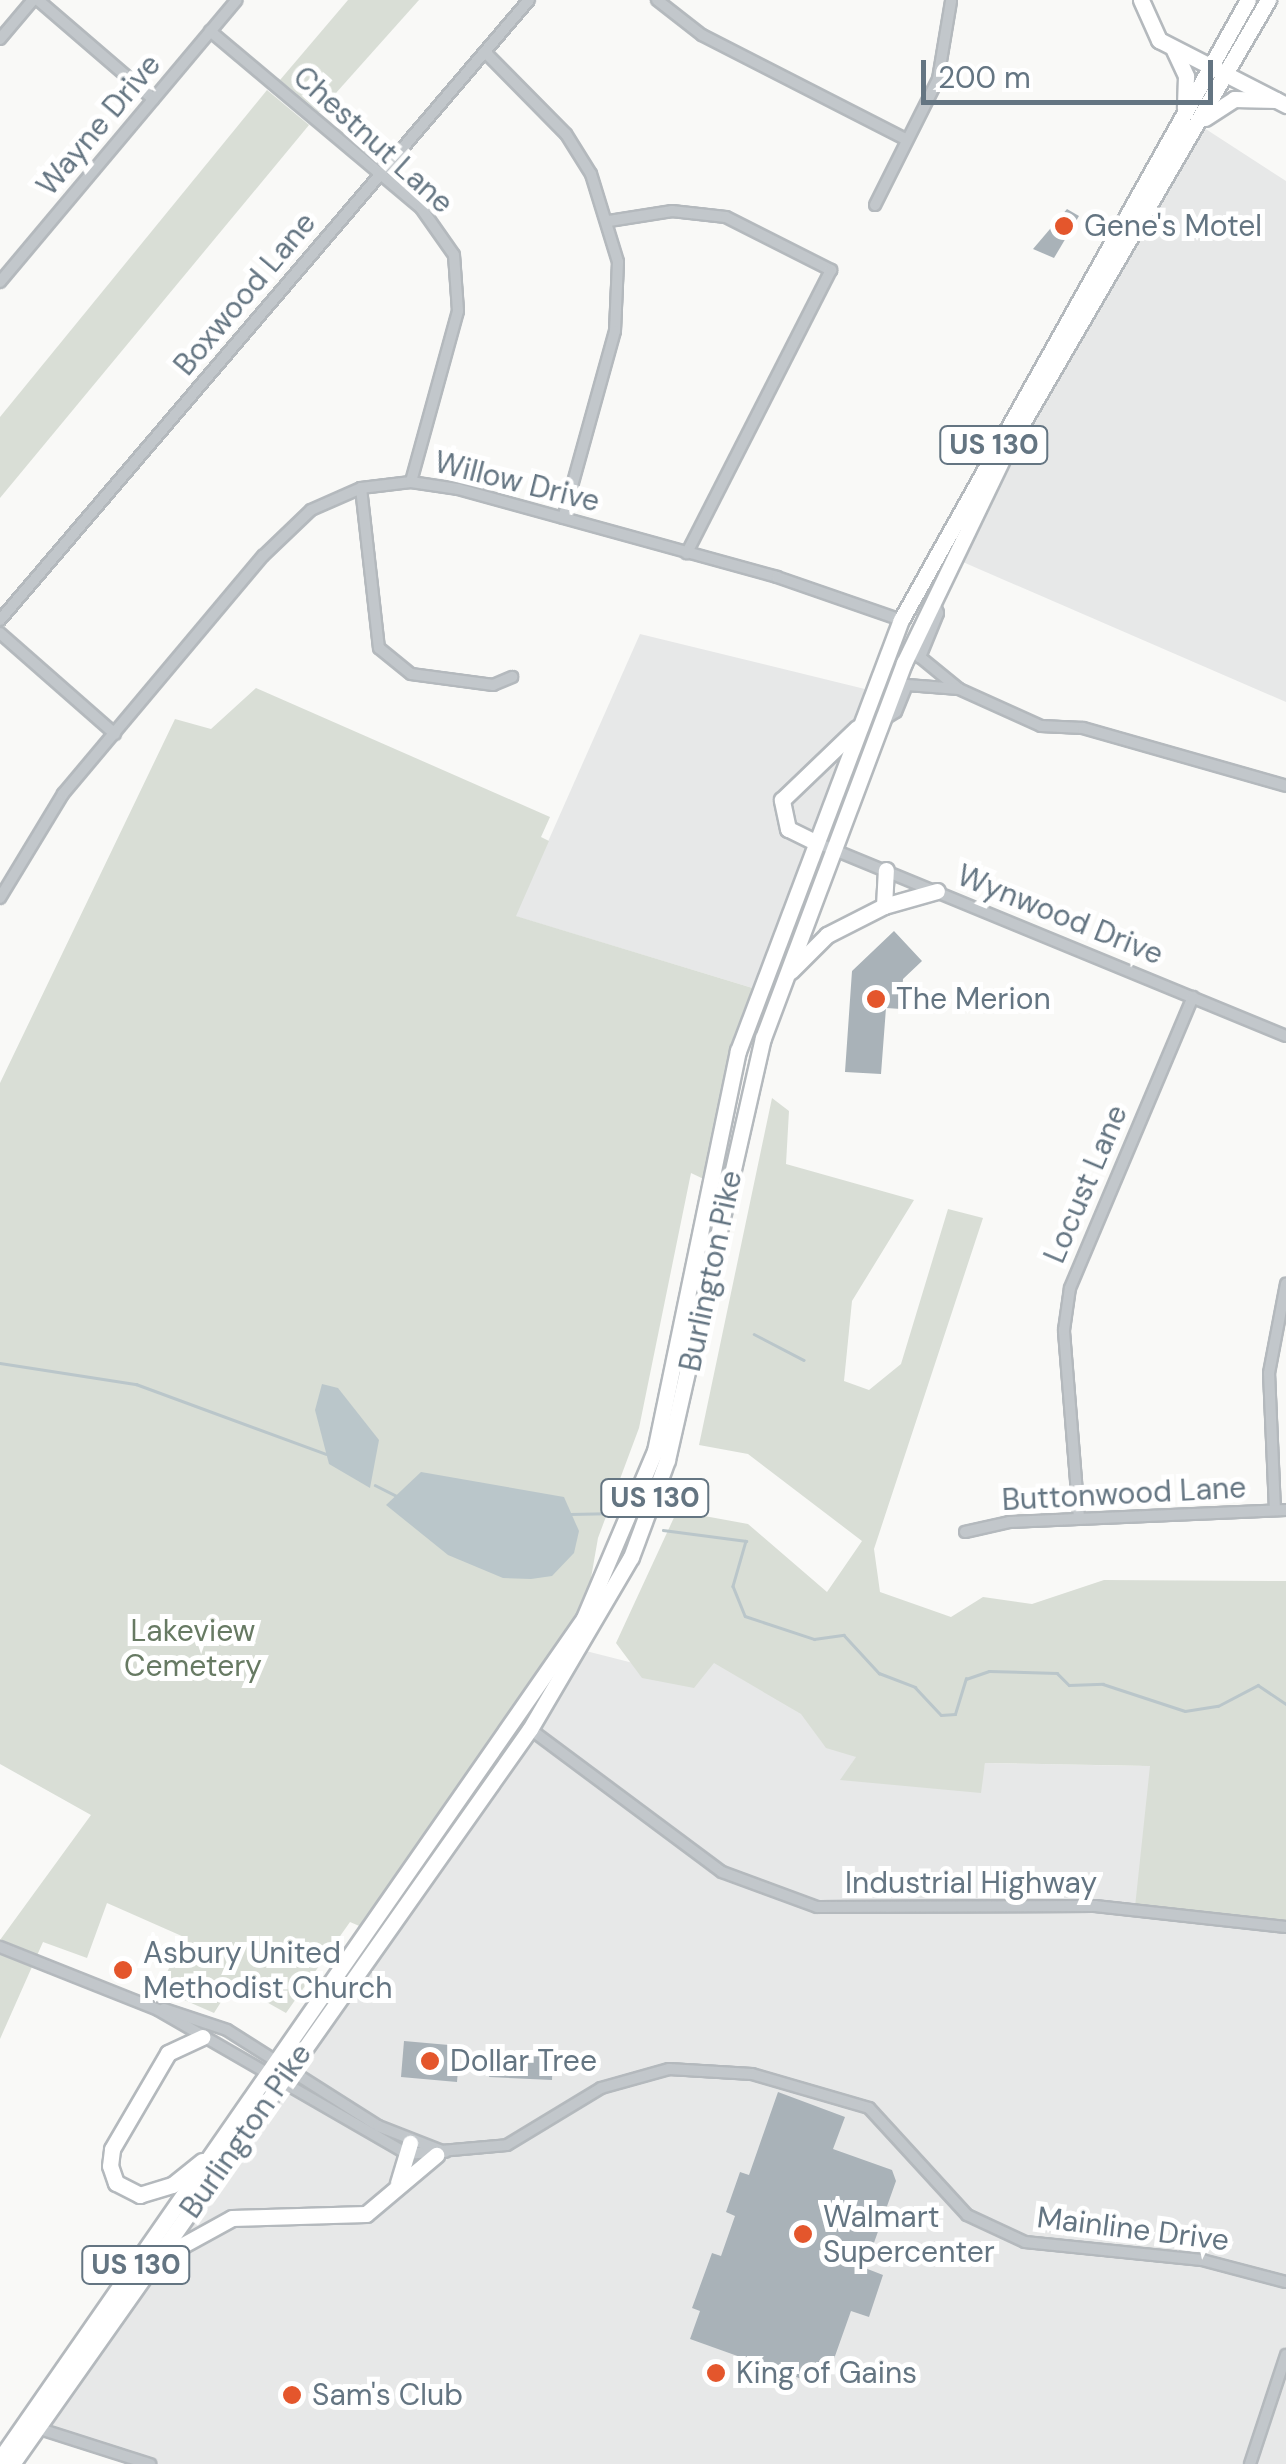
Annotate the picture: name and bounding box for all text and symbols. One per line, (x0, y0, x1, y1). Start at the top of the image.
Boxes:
scale bar (926, 40, 1218, 102)
street label: Wayne Drive (29, 47, 169, 203)
text: 200 m (938, 58, 1031, 97)
street label: Chestnut Lane (286, 59, 460, 221)
street label: Boxwood Lane (167, 205, 323, 383)
place label: Gene's Motel (1084, 208, 1262, 244)
marker: Gene's Motel (1053, 215, 1075, 237)
road number: US 130 (939, 422, 1049, 468)
street label: Willow Drive (431, 444, 603, 520)
street label: Wynwood Drive (952, 857, 1168, 973)
place label: The Merion (896, 981, 1051, 1017)
marker: The Merion (865, 988, 887, 1010)
street label: Locust Lane (1037, 1100, 1135, 1268)
street label: Burlington Pike (672, 1167, 750, 1375)
street label: Buttonwood Lane (1001, 1470, 1247, 1518)
road number: US 130 (600, 1475, 710, 1521)
park label: Lakeview Cemetery (124, 1613, 262, 1684)
street label: Industrial Highway (845, 1865, 1097, 1901)
place label: Asbury United Methodist Church (143, 1935, 393, 2006)
marker: Asbury United Methodist Church (112, 1959, 134, 1981)
street label: Burlington Pike (173, 2037, 319, 2225)
place label: Dollar Tree (450, 2043, 597, 2079)
marker: Dollar Tree (419, 2050, 441, 2072)
place label: Walmart Supercenter (823, 2199, 995, 2270)
street label: Mainline Drive (1035, 2199, 1231, 2259)
marker: Walmart Supercenter (792, 2223, 814, 2245)
road number: US 130 (81, 2242, 191, 2288)
place label: King of Gains (736, 2355, 917, 2391)
marker: King of Gains (705, 2362, 727, 2384)
place label: Sam's Club (312, 2377, 463, 2413)
marker: Sam's Club (281, 2384, 303, 2406)

